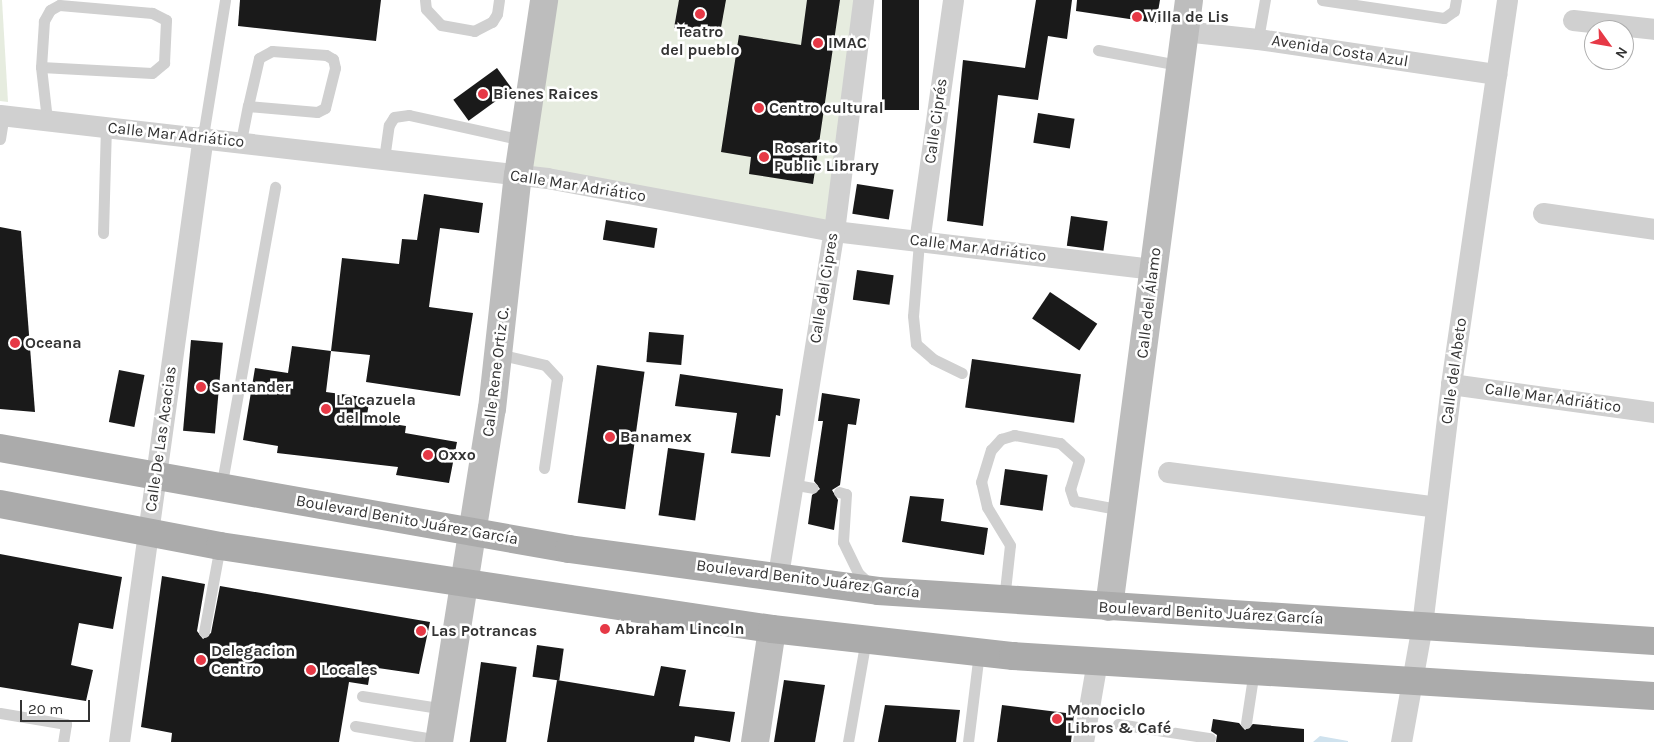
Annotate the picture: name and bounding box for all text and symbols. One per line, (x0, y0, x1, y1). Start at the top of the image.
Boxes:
place label: Villa de Lis (1147, 7, 1229, 27)
marker: Teatro del pueblo (694, 8, 706, 20)
marker: Villa de Lis (1131, 11, 1143, 23)
north arrow (1584, 20, 1634, 70)
place label: Teatro del pueblo (660, 22, 740, 60)
street label: Avenida Costa Azul (1270, 31, 1410, 71)
place label: IMAC (828, 33, 867, 53)
marker: IMAC (812, 37, 824, 49)
text: N (1611, 44, 1631, 61)
street label: Calle Ciprés (921, 77, 951, 165)
place label: Bienes Raices (493, 84, 598, 104)
marker: Bienes Raices (477, 88, 489, 100)
place label: Centro cultural (769, 98, 884, 118)
marker: Centro cultural (753, 102, 765, 114)
street label: Calle Mar Adriático (107, 118, 245, 152)
place label: Rosarito Public Library (774, 138, 879, 176)
marker: Rosarito Public Library (758, 151, 770, 163)
street label: Calle Mar Adriático (509, 166, 647, 206)
street label: Calle Mar Adriático (909, 230, 1047, 266)
street label: Calle del Cipres (806, 231, 842, 345)
street label: Calle del Álamo (1133, 246, 1165, 360)
street label: Calle Rene Ortiz C. (479, 306, 513, 438)
street label: Calle del Abeto (1437, 317, 1471, 425)
place label: Oceana (25, 333, 82, 353)
marker: Oceana (9, 337, 21, 349)
street label: Calle De Las Acacias (141, 365, 181, 513)
place label: Santander (211, 377, 291, 397)
street label: Calle Mar Adriático (1484, 379, 1622, 417)
marker: Santander (195, 381, 207, 393)
place label: La cazuela del mole (336, 390, 416, 428)
marker: La cazuela del mole (320, 403, 332, 415)
place label: Banamex (620, 427, 692, 447)
marker: Banamex (604, 431, 616, 443)
place label: Oxxo (438, 445, 476, 465)
marker: Oxxo (422, 449, 434, 461)
street label: Boulevard Benito Juárez García (294, 491, 520, 549)
street label: Boulevard Benito Juárez García (695, 556, 921, 602)
street label: Boulevard Benito Juárez García (1098, 598, 1324, 628)
place label: Abraham Lincoln (615, 619, 745, 639)
place label: Las Potrancas (431, 621, 537, 641)
marker: Abraham Lincoln (599, 623, 611, 635)
marker: Las Potrancas (415, 625, 427, 637)
place label: Delegacion Centro (211, 641, 295, 679)
marker: Delegacion Centro (195, 654, 207, 666)
place label: Locales (321, 660, 378, 680)
marker: Locales (305, 664, 317, 676)
scale bar (22, 690, 92, 722)
text: 20 m (28, 700, 63, 718)
place label: Monociclo Libros & Café (1067, 700, 1171, 738)
marker: Monociclo Libros & Café (1051, 713, 1063, 725)

